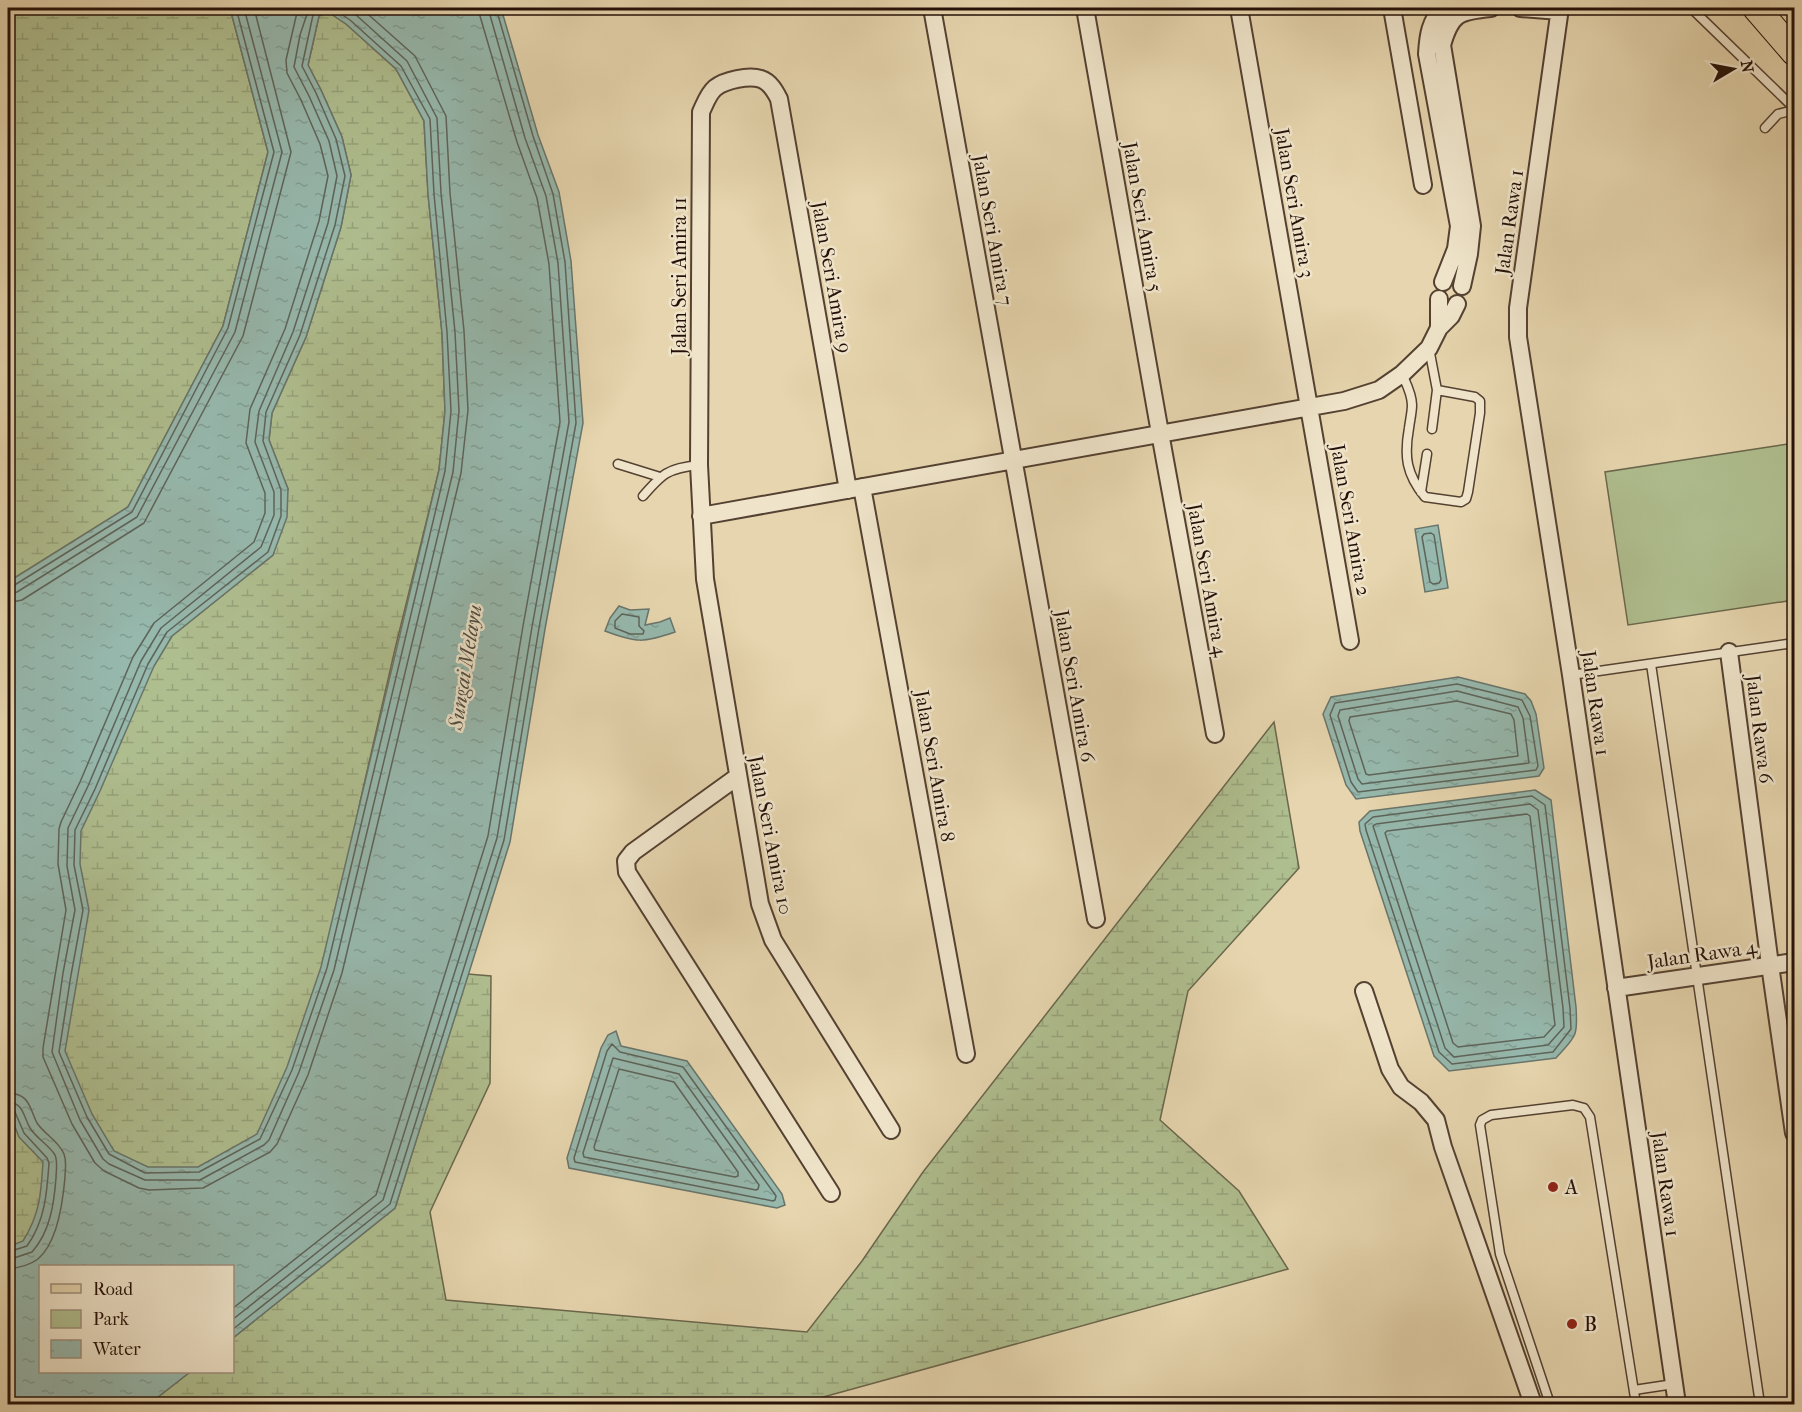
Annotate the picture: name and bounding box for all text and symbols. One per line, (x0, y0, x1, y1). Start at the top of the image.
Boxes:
north arrow (1703, 39, 1763, 99)
text: N (1737, 59, 1758, 75)
street label: Jalan Seri Amira 3 (1270, 124, 1319, 280)
street label: Jalan Seri Amira 5 (1118, 138, 1167, 294)
street label: Jalan Seri Amira 7 (968, 151, 1017, 308)
street label: Jalan Rawa 1 (1490, 168, 1528, 278)
street label: Jalan Seri Amira 11 (668, 197, 691, 357)
street label: Jalan Seri Amira 9 (806, 197, 856, 355)
street label: Jalan Seri Amira 2 (1325, 440, 1375, 598)
street label: Jalan Seri Amira 4 (1182, 500, 1233, 660)
water label: Sungai Melayu (443, 603, 487, 732)
street label: Jalan Seri Amira 6 (1049, 606, 1099, 764)
street label: Jalan Rawa 1 (1576, 647, 1614, 757)
street label: Jalan Rawa 6 (1741, 671, 1778, 785)
street label: Jalan Seri Amira 8 (910, 687, 959, 844)
street label: Jalan Seri Amira 10 (743, 752, 797, 917)
street label: Jalan Rawa 4 (1644, 935, 1760, 974)
street label: Jalan Rawa 1 (1646, 1128, 1684, 1238)
place label: A (1564, 1176, 1579, 1199)
marker: A (1546, 1180, 1560, 1194)
legend (39, 1265, 234, 1373)
text: Road (93, 1279, 133, 1300)
text: Park (93, 1309, 130, 1330)
place label: B (1584, 1313, 1597, 1336)
marker: B (1565, 1317, 1579, 1331)
text: Water (92, 1339, 141, 1360)

